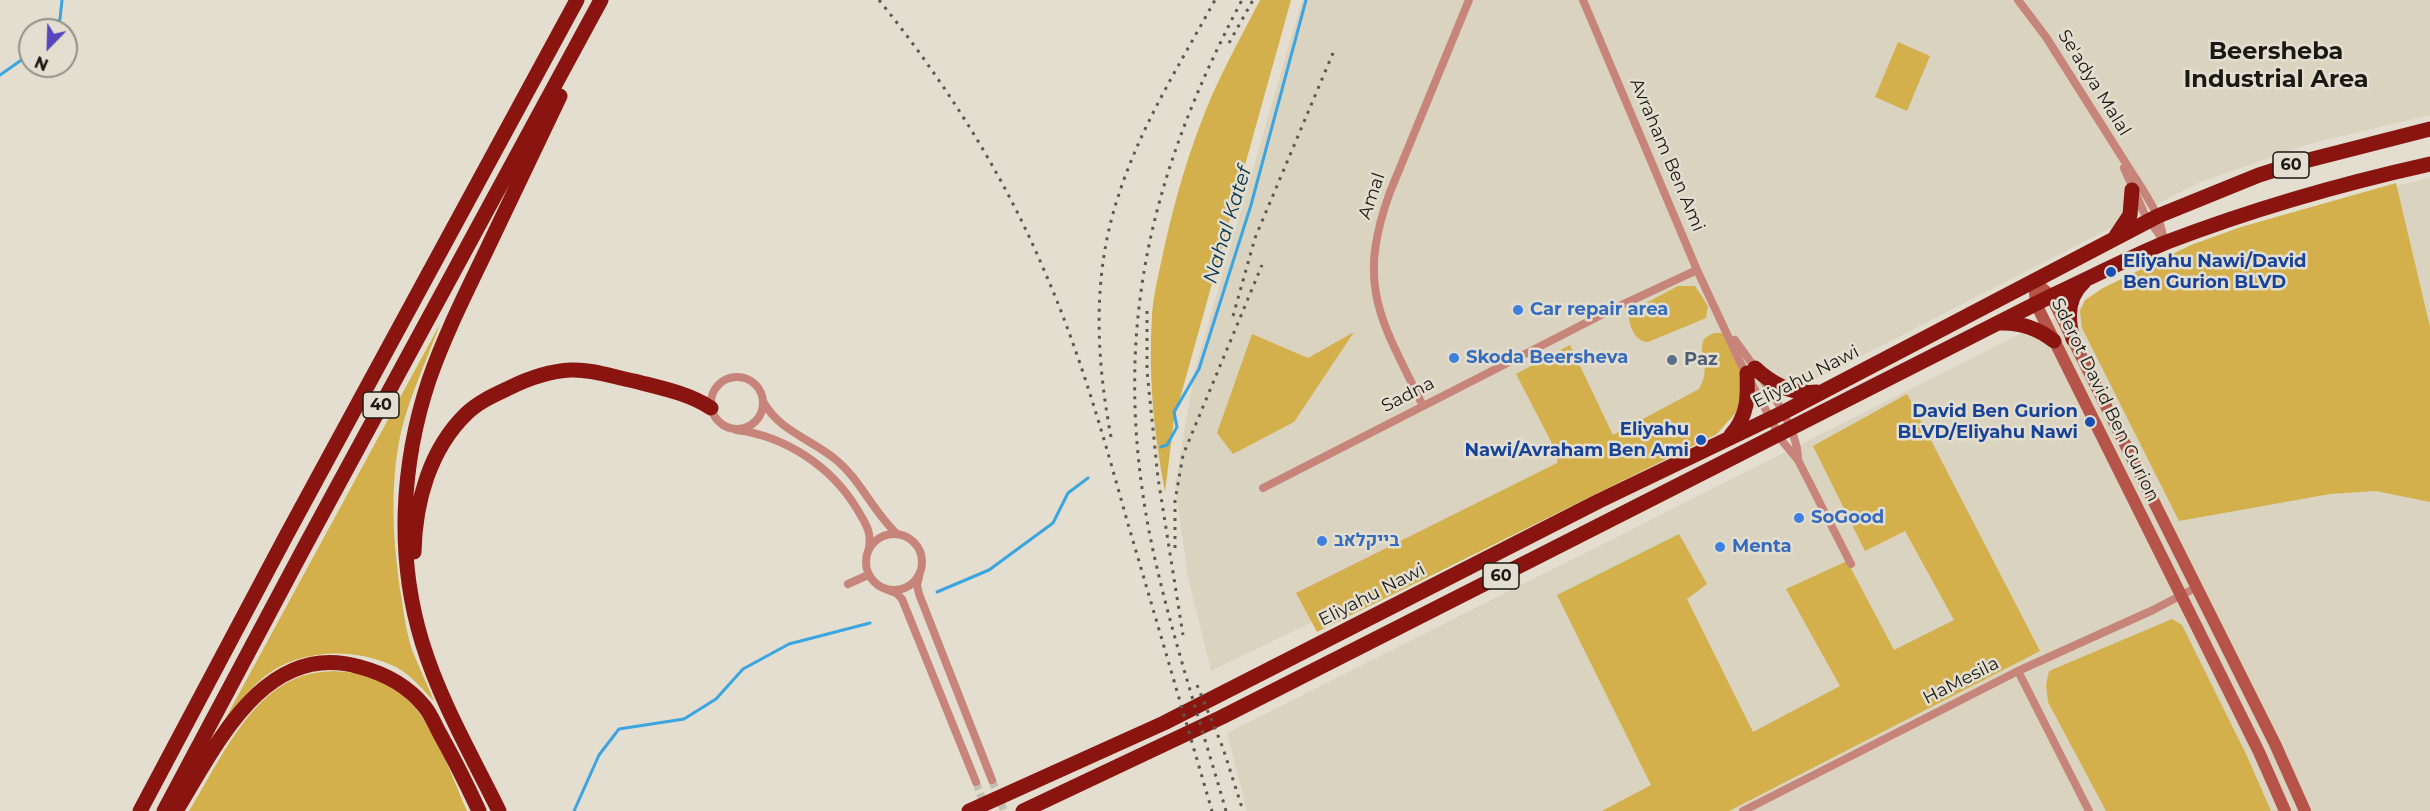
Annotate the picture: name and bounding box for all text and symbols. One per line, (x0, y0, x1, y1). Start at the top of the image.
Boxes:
north arrow (18, 18, 78, 78)
street label: Se'adya Malal (2053, 26, 2135, 140)
district label: Beersheba Industrial Area (2183, 38, 2369, 94)
text: N (32, 52, 51, 74)
street label: Avraham Ben Ami (1625, 75, 1709, 235)
road number: 60 (2273, 152, 2309, 178)
water label: Nahal Katef (1199, 163, 1257, 287)
street label: Amal (1354, 170, 1390, 222)
place label: Eliyahu Nawi/David Ben Gurion BLVD (2123, 251, 2307, 294)
marker: Eliyahu Nawi/David Ben Gurion BLVD (2104, 265, 2118, 279)
street label: Sderot David Ben Gurion (2046, 295, 2164, 505)
place label: Car repair area (1530, 299, 1668, 321)
marker: Car repair area (1511, 303, 1525, 317)
street label: Eliyahu Nawi (1749, 341, 1863, 413)
place label: Skoda Beersheva (1466, 347, 1628, 369)
place label: Paz (1684, 349, 1718, 371)
marker: Skoda Beersheva (1447, 351, 1461, 365)
marker: Paz (1665, 353, 1679, 367)
street label: Sadna (1378, 373, 1438, 417)
road number: 40 (363, 392, 399, 418)
place label: David Ben Gurion BLVD/Eliyahu Nawi (1897, 401, 2078, 444)
marker: David Ben Gurion BLVD/Eliyahu Nawi (2083, 415, 2097, 429)
place label: Eliyahu Nawi/Avraham Ben Ami (1464, 419, 1689, 462)
marker: Eliyahu Nawi/Avraham Ben Ami (1694, 433, 1708, 447)
place label: SoGood (1811, 507, 1884, 529)
marker: SoGood (1792, 511, 1806, 525)
place label: בייקלאב (1334, 530, 1399, 552)
marker: בייקלאב (1315, 534, 1329, 548)
place label: Menta (1732, 536, 1792, 558)
marker: Menta (1713, 540, 1727, 554)
street label: Eliyahu Nawi (1315, 559, 1429, 631)
road number: 60 (1483, 563, 1519, 589)
street label: HaMesila (1919, 653, 2003, 709)

